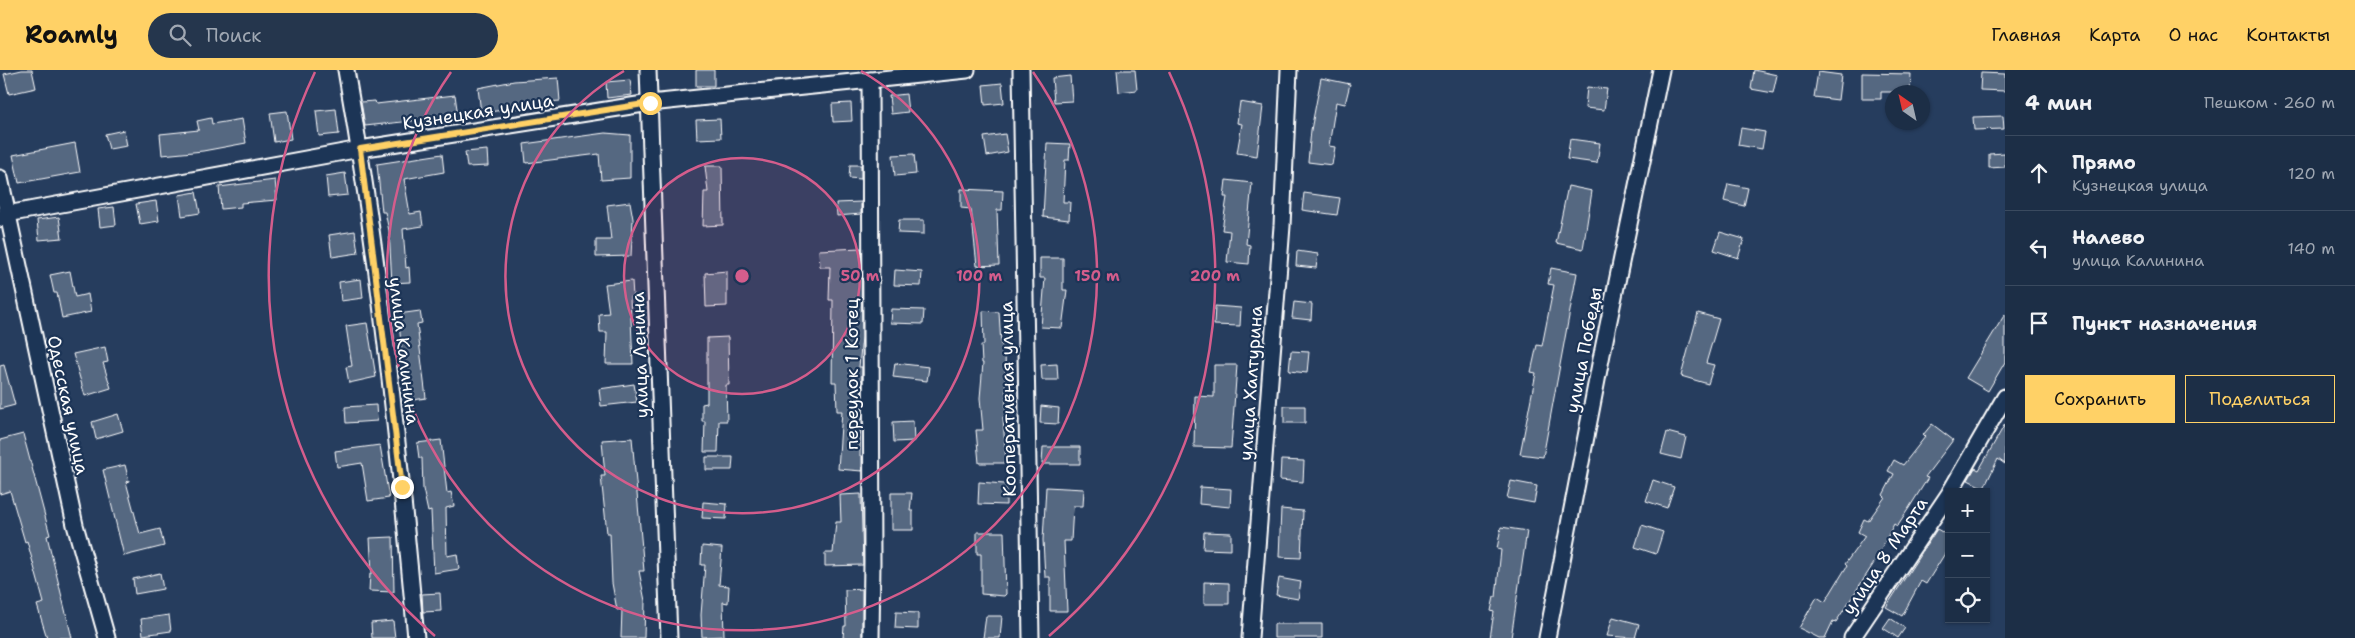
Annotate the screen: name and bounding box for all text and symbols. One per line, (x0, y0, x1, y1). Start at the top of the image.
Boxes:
search box (148, 13, 498, 58)
text: Roamly (25, 19, 118, 51)
icon: search (166, 21, 194, 49)
text: Поиск (206, 23, 261, 48)
text: Главная (1991, 23, 2061, 47)
text: Карта (2089, 23, 2141, 47)
text: О нас (2169, 23, 2218, 47)
text: Контакты (2246, 23, 2330, 47)
north arrow (1885, 85, 1930, 130)
street label: Кузнецкая улица (401, 88, 555, 136)
text: 4 мин (2025, 89, 2092, 117)
route start (639, 92, 662, 115)
text: Пешком · 260 m (2204, 92, 2335, 113)
text: Прямо (2072, 150, 2136, 175)
icon: ahead (2025, 159, 2053, 187)
text: 120 m (2288, 163, 2335, 184)
text: Кузнецкая улица (2072, 175, 2208, 196)
text: Налево (2072, 225, 2145, 250)
icon: left (2025, 234, 2053, 262)
text: 140 m (2288, 238, 2335, 259)
text: улица Калинина (2072, 250, 2204, 271)
text: 50 m (841, 266, 880, 286)
text: 100 m (956, 266, 1002, 286)
text: 150 m (1074, 266, 1120, 286)
text: 200 m (1190, 266, 1240, 286)
centre of rings (733, 267, 751, 285)
street label: улица Калинина (383, 276, 425, 426)
street label: улица Победы (1560, 285, 1608, 415)
street label: улица Ленина (626, 291, 654, 419)
street label: переулок 1 Котец (840, 298, 864, 450)
street label: Кооперативная улица (994, 301, 1022, 497)
street label: улица Халтурина (1234, 305, 1268, 461)
icon: arrive (2025, 309, 2053, 337)
text: Пункт назначения (2072, 311, 2257, 336)
street label: Одесская улица (42, 333, 94, 477)
button: Сохранить (2025, 375, 2175, 423)
button: Поделиться (2185, 375, 2335, 423)
route end (391, 476, 414, 499)
map controls (1945, 488, 1990, 623)
button: + (1945, 488, 1990, 533)
street label: улица 8 Марта (1837, 492, 1933, 620)
button: − (1945, 533, 1990, 578)
button: locate (1945, 578, 1990, 623)

